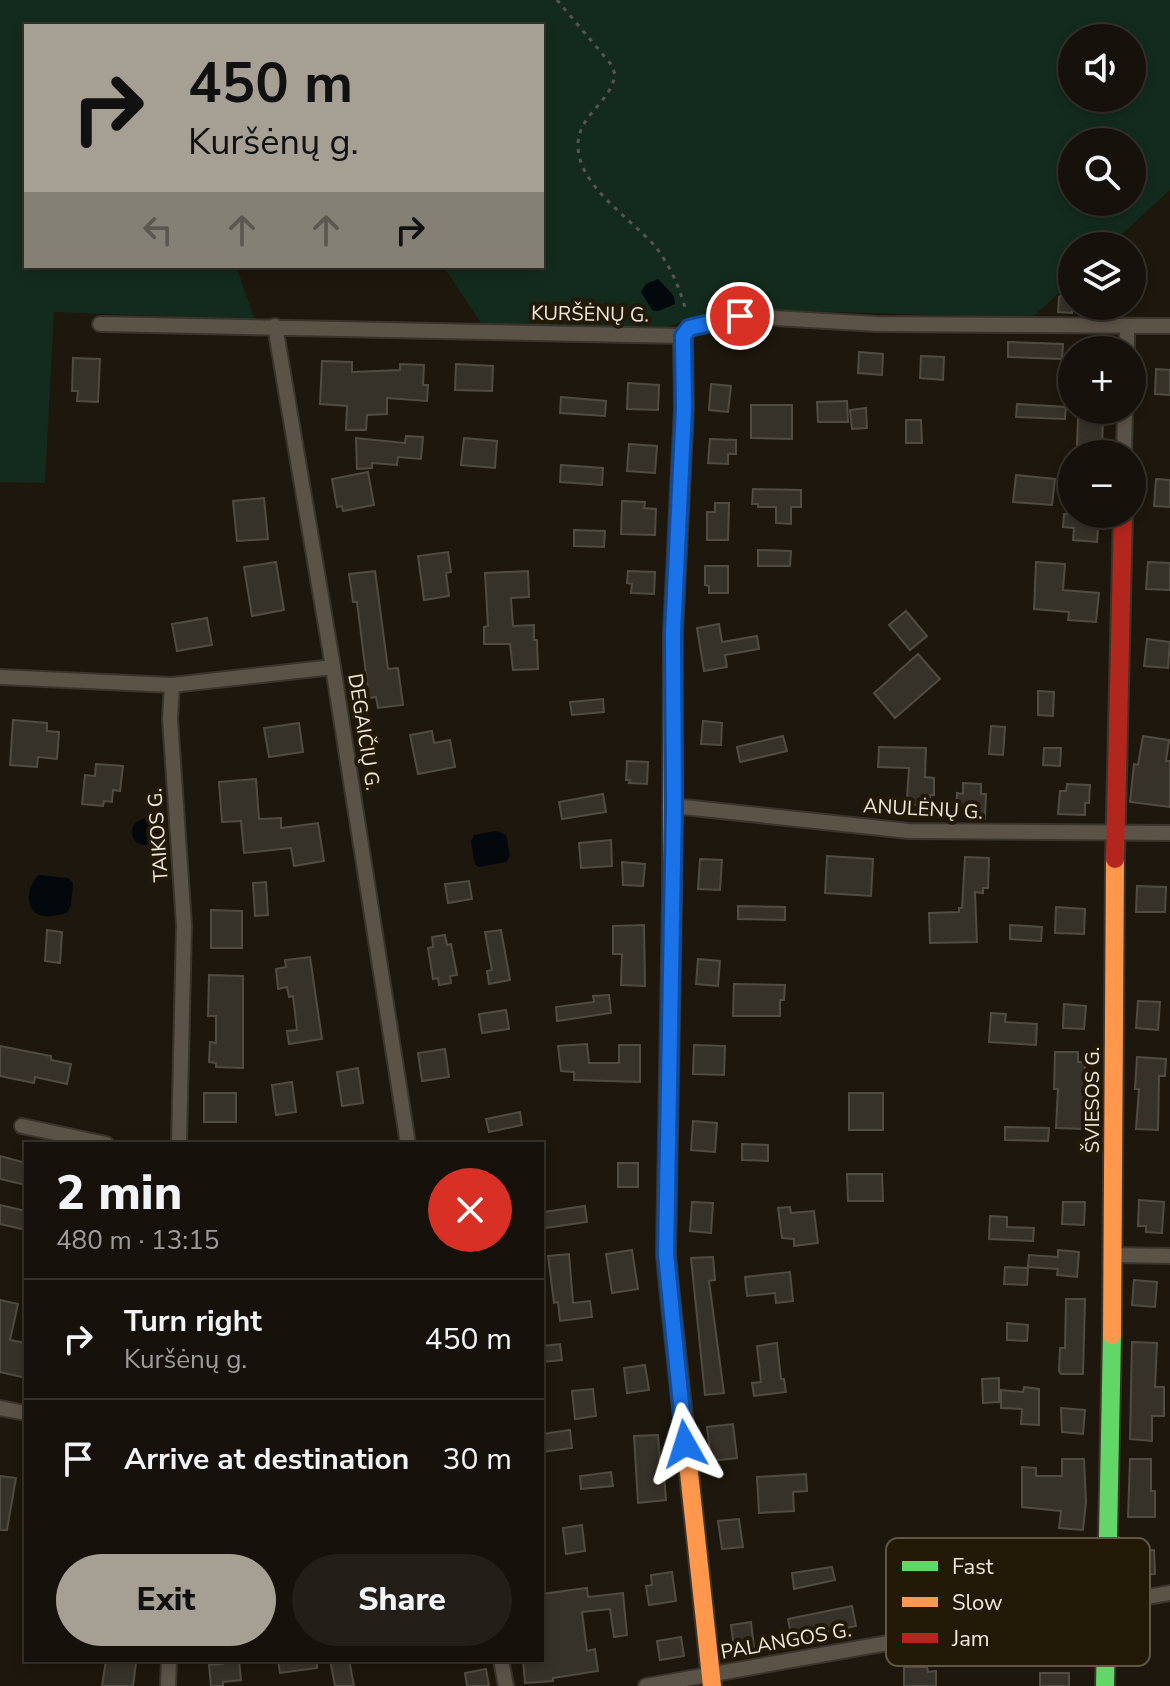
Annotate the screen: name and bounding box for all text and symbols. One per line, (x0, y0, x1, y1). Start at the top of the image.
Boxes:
map controls (1058, 24, 1146, 528)
button: sound (1058, 24, 1146, 112)
text: 450 m (188, 45, 353, 122)
icon: right (56, 56, 160, 160)
text: Kuršėnų g. (188, 118, 359, 167)
button: search (1058, 128, 1146, 216)
icon: left (136, 208, 180, 252)
icon: ahead (220, 208, 264, 252)
icon: ahead (304, 208, 348, 252)
icon: right (388, 208, 432, 252)
button: layers (1058, 232, 1146, 320)
pin (706, 282, 774, 350)
icon: arrive (718, 294, 762, 338)
street label: KURŠĖNŲ G. (531, 299, 649, 329)
button: + (1058, 336, 1146, 424)
button: − (1058, 440, 1146, 528)
street label: DEGAIČIŲ G. (341, 672, 387, 792)
street label: TAIKOS G. (141, 787, 175, 883)
street label: ANULĖNŲ G. (862, 792, 984, 826)
street label: ŠVIESOS G. (1079, 1047, 1106, 1153)
text: 2 min (56, 1160, 182, 1226)
button: close (428, 1168, 512, 1252)
text: 480 m · 13:15 (56, 1223, 219, 1258)
text: Turn right (124, 1301, 262, 1342)
icon: right (56, 1317, 100, 1361)
text: 450 m (425, 1319, 512, 1360)
text: Kuršėnų g. (124, 1342, 247, 1377)
position arrow (643, 1402, 727, 1486)
icon: arrive (56, 1437, 100, 1481)
text: Arrive at destination (124, 1439, 409, 1480)
text: 30 m (443, 1439, 512, 1480)
legend (886, 1538, 1150, 1666)
text: Fast (952, 1552, 994, 1582)
button: Exit (56, 1554, 276, 1646)
button: Share (292, 1554, 512, 1646)
text: Slow (952, 1588, 1003, 1618)
street label: PALANGOS G. (719, 1616, 853, 1666)
text: Jam (951, 1624, 990, 1654)

